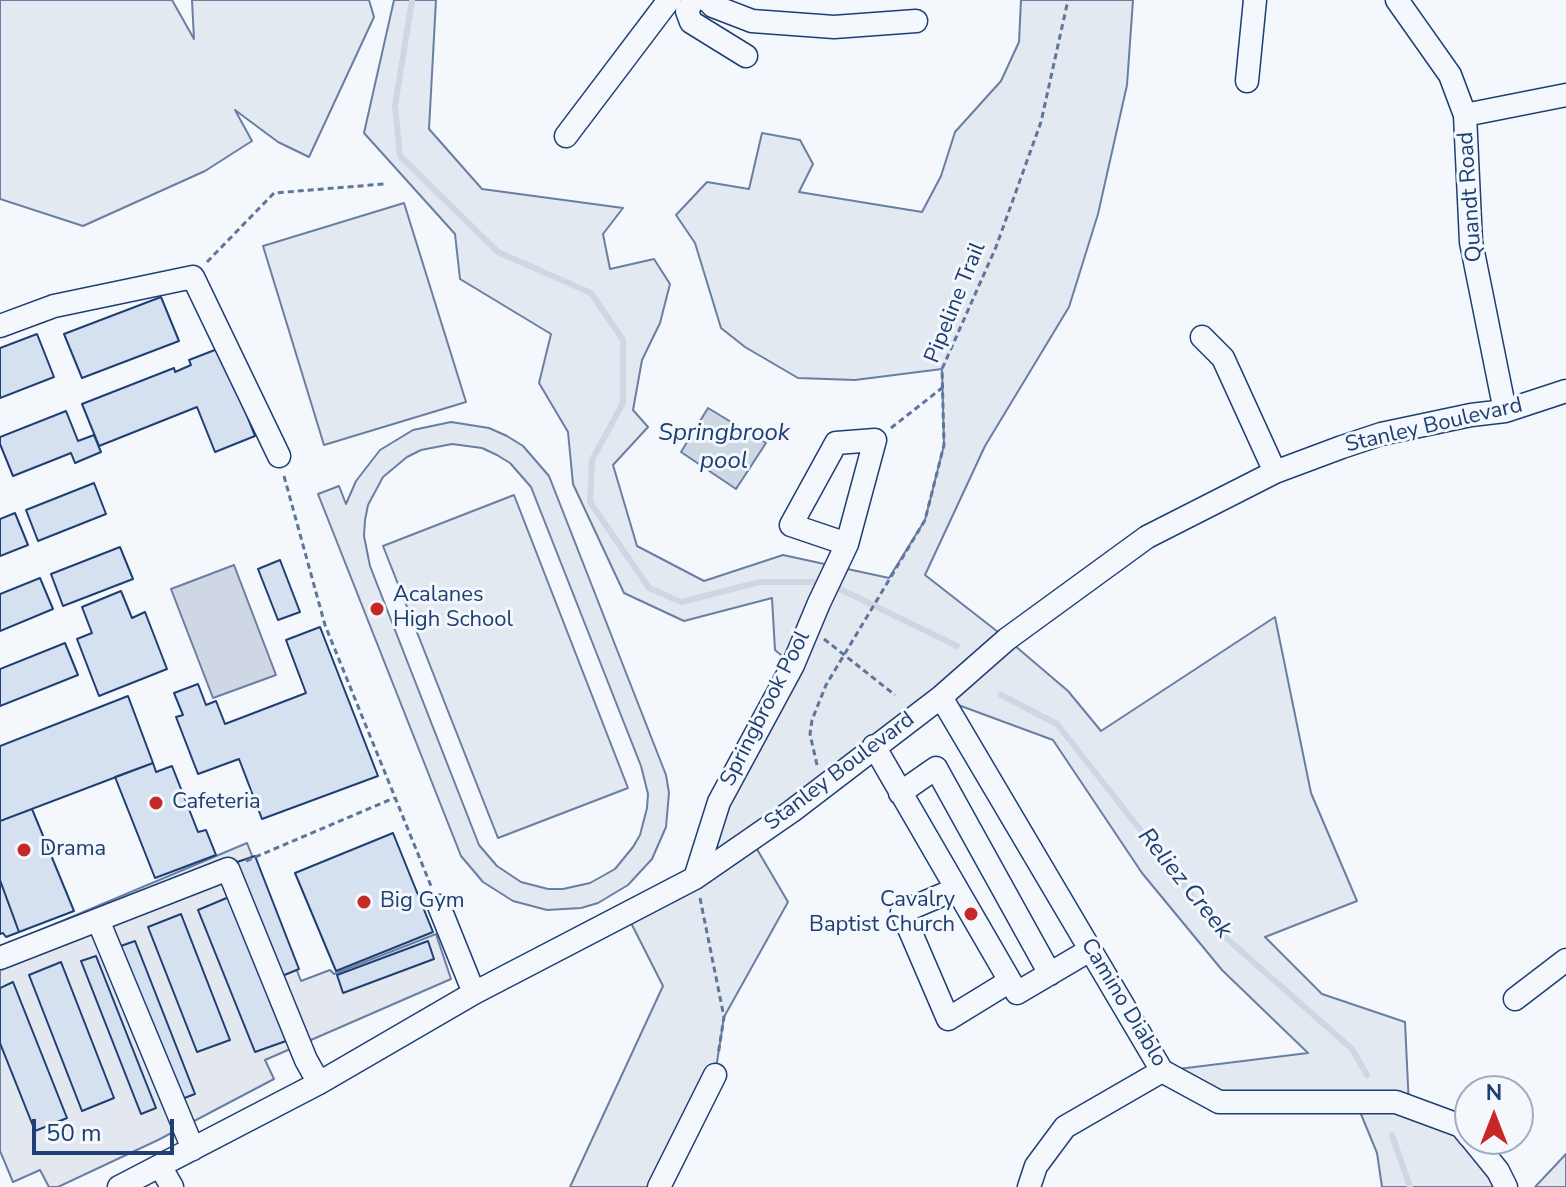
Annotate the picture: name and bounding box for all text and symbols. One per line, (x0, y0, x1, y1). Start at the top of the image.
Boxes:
street label: Quandt Road (1453, 131, 1489, 263)
street label: Pipeline Trail (920, 239, 992, 367)
street label: Stanley Boulevard (1343, 393, 1525, 459)
water label: Springbrook pool (658, 420, 790, 476)
place label: Acalanes High School (393, 583, 513, 634)
marker: Acalanes High School (368, 600, 386, 618)
street label: Springbrook Pool (715, 627, 817, 791)
street label: Stanley Boulevard (760, 707, 920, 837)
place label: Cafeteria (172, 790, 261, 816)
marker: Cafeteria (147, 794, 165, 812)
water label: Reliez Creek (1131, 823, 1237, 945)
place label: Drama (40, 837, 106, 863)
marker: Drama (15, 841, 33, 859)
place label: Cavalry Baptist Church (809, 888, 955, 940)
place label: Big Gym (380, 889, 465, 915)
marker: Big Gym (355, 893, 373, 911)
marker: Cavalry Baptist Church (962, 905, 980, 923)
street label: Camino Diablo (1074, 934, 1172, 1072)
north arrow (1454, 1075, 1534, 1155)
text: N (1486, 1078, 1502, 1108)
scale bar (36, 1103, 178, 1153)
text: 50 m (46, 1117, 102, 1149)

